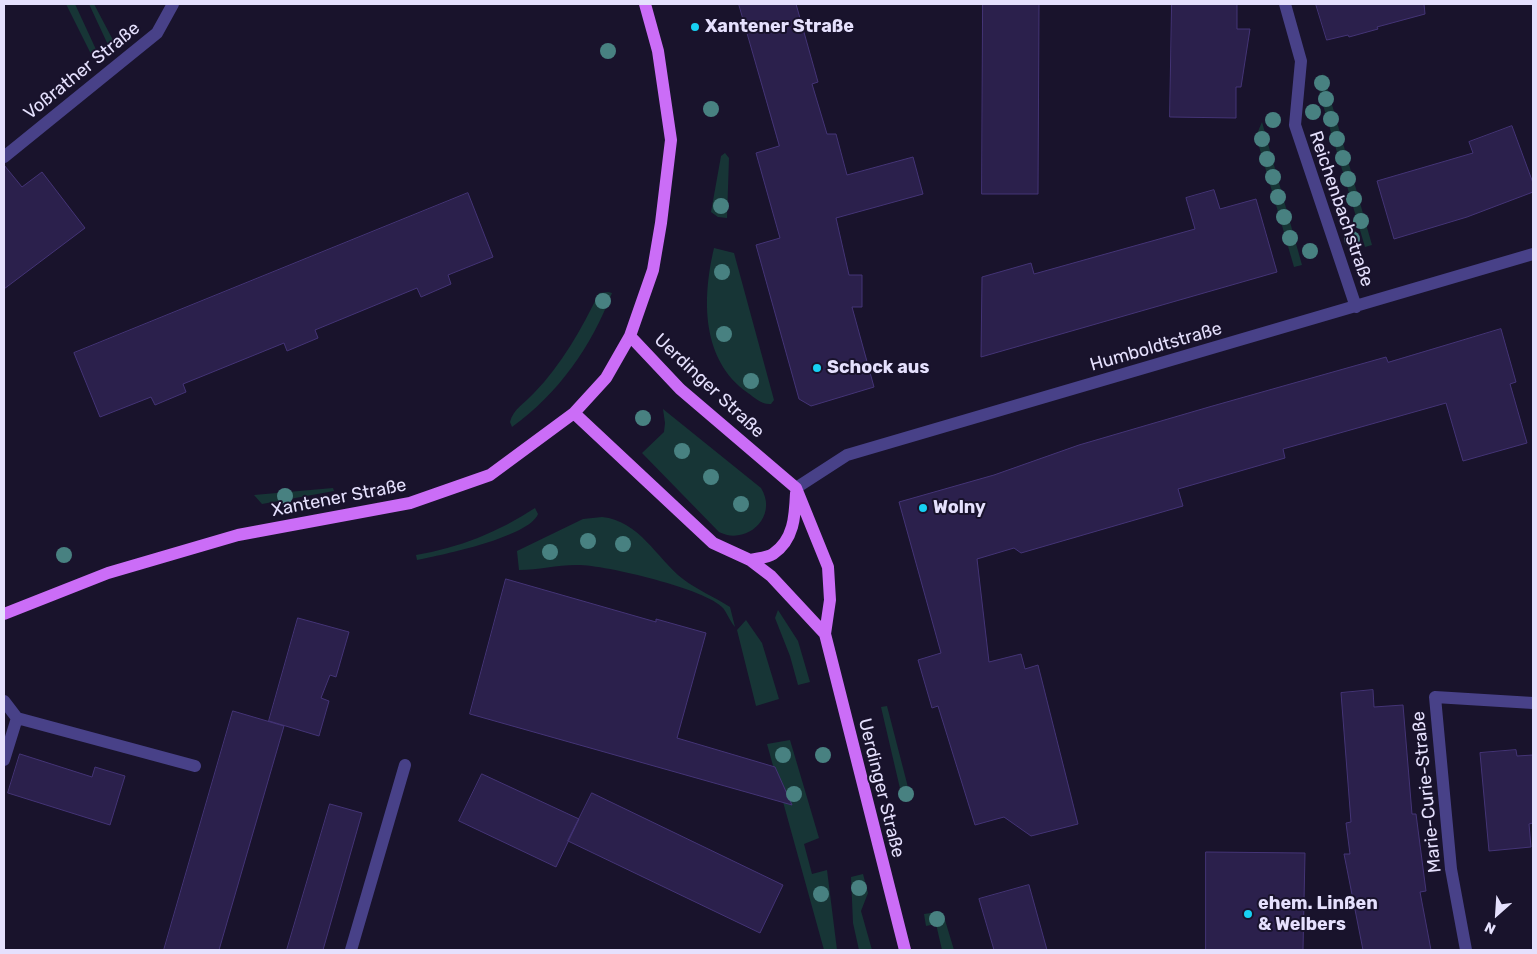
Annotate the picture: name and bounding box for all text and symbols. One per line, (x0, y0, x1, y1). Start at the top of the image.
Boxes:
place label: Xantener Straße (705, 16, 854, 38)
street label: Voßrather Straße (20, 18, 144, 124)
marker: Xantener Straße (689, 21, 701, 33)
street label: Reichenbachstraße (1304, 128, 1378, 290)
street label: Humboldtstraße (1087, 318, 1225, 376)
street label: Uerdinger Straße (649, 329, 769, 443)
place label: Schock aus (827, 357, 929, 379)
marker: Schock aus (811, 362, 823, 374)
street label: Xantener Straße (270, 474, 408, 522)
place label: Wolny (933, 497, 986, 519)
marker: Wolny (917, 502, 929, 514)
street label: Marie-Curie-Straße (1408, 710, 1446, 874)
street label: Uerdinger Straße (853, 716, 909, 860)
north arrow (1472, 889, 1522, 939)
place label: ehem. Linßen & Welbers (1258, 893, 1378, 936)
marker: ehem. Linßen & Welbers (1242, 908, 1254, 920)
text: N (1482, 918, 1498, 938)

